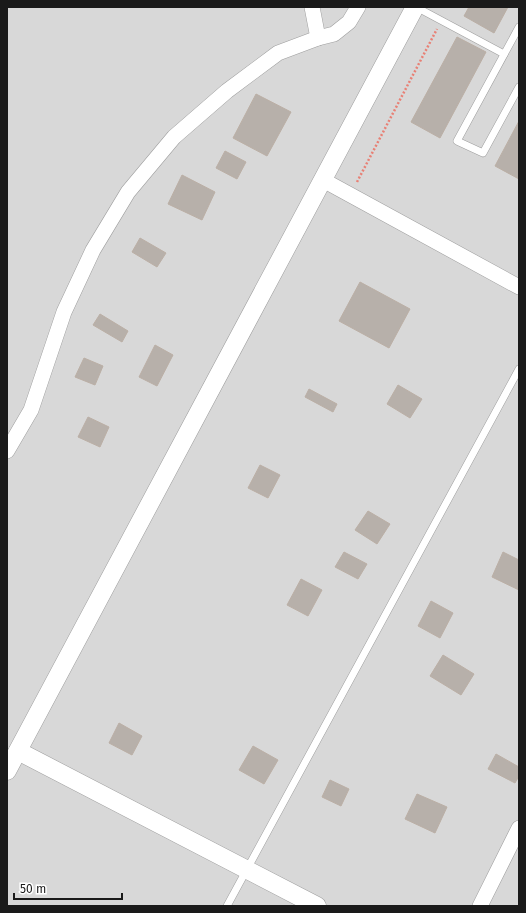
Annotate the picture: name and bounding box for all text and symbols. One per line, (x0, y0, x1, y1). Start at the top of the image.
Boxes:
scale bar (14, 875, 122, 901)
text: 50 m (20, 882, 46, 896)

